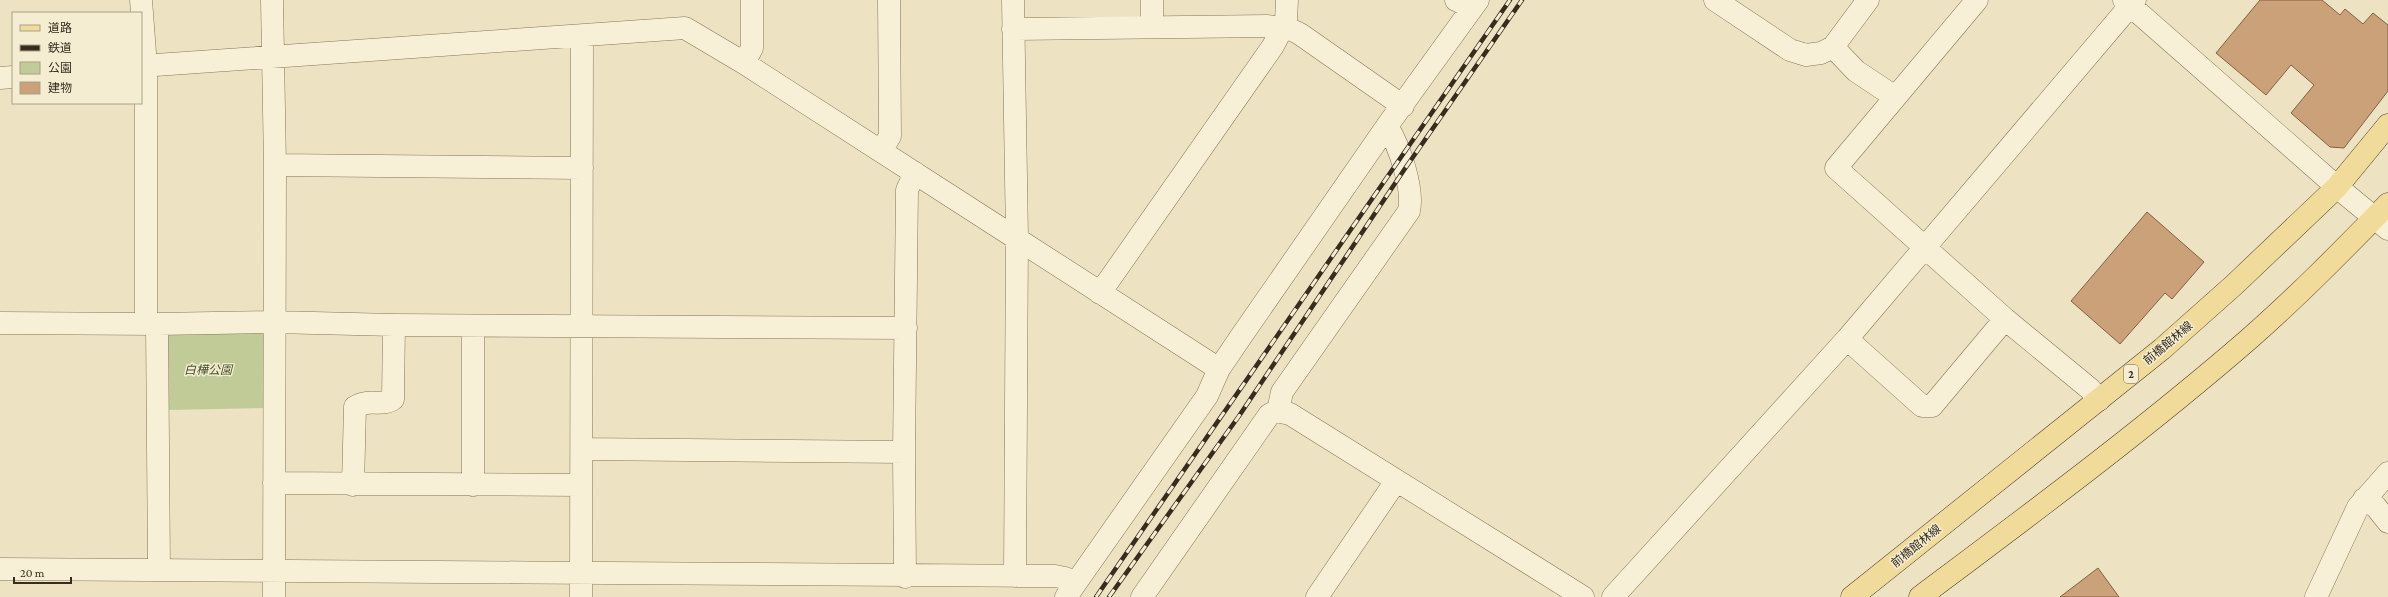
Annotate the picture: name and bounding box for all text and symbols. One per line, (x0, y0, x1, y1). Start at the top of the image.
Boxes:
legend (12, 12, 142, 104)
text: 道路 (48, 21, 72, 35)
text: 鉄道 (48, 41, 72, 55)
text: 公園 (48, 61, 72, 75)
text: 建物 (48, 81, 72, 95)
street label: 前橋館林線 (2141, 318, 2195, 368)
park label: 白樺公園 (184, 363, 234, 377)
road number: 2 (2124, 365, 2138, 383)
street label: 前橋館林線 (1888, 522, 1944, 570)
scale bar (14, 559, 71, 585)
text: 20 m (20, 566, 45, 580)

